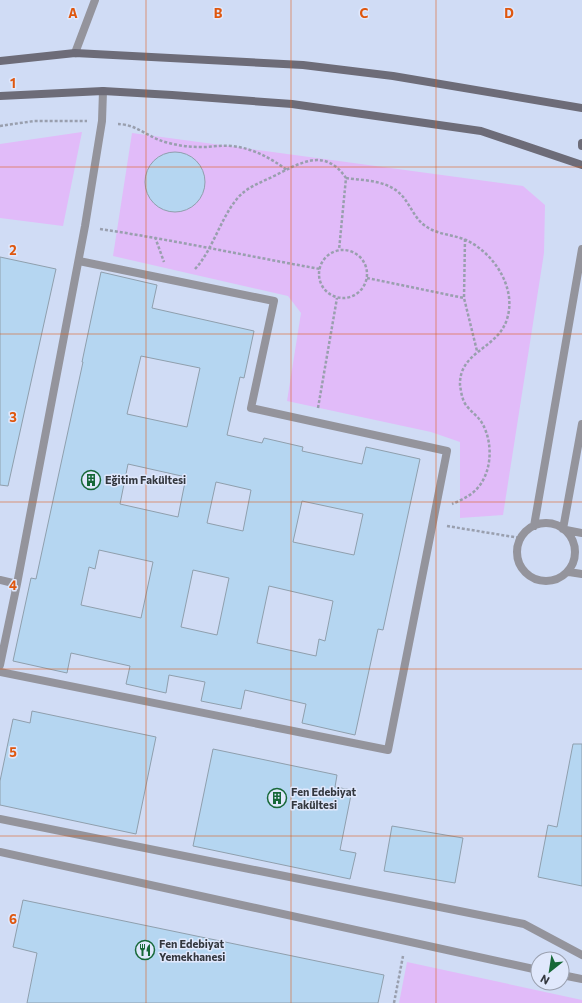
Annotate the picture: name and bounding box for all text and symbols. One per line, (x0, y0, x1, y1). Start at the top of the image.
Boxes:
text: A (68, 5, 78, 21)
text: B (214, 5, 223, 21)
text: C (360, 5, 369, 21)
text: D (504, 5, 514, 21)
text: 1 (10, 75, 16, 91)
text: 2 (9, 242, 17, 258)
text: 3 (9, 409, 17, 425)
building icon: Eğitim Fakültesi (80, 469, 102, 491)
place label: Eğitim Fakültesi (105, 473, 186, 486)
text: 4 (9, 577, 17, 593)
text: 5 (9, 744, 17, 760)
place label: Fen Edebiyat Fakültesi (291, 785, 357, 811)
building icon: Fen Edebiyat Fakültesi (266, 787, 288, 809)
text: 6 (9, 911, 17, 927)
place label: Fen Edebiyat Yemekhanesi (159, 937, 225, 963)
restaurant icon: Fen Edebiyat Yemekhanesi (134, 939, 156, 961)
north arrow (530, 951, 570, 991)
text: N (538, 972, 552, 988)

